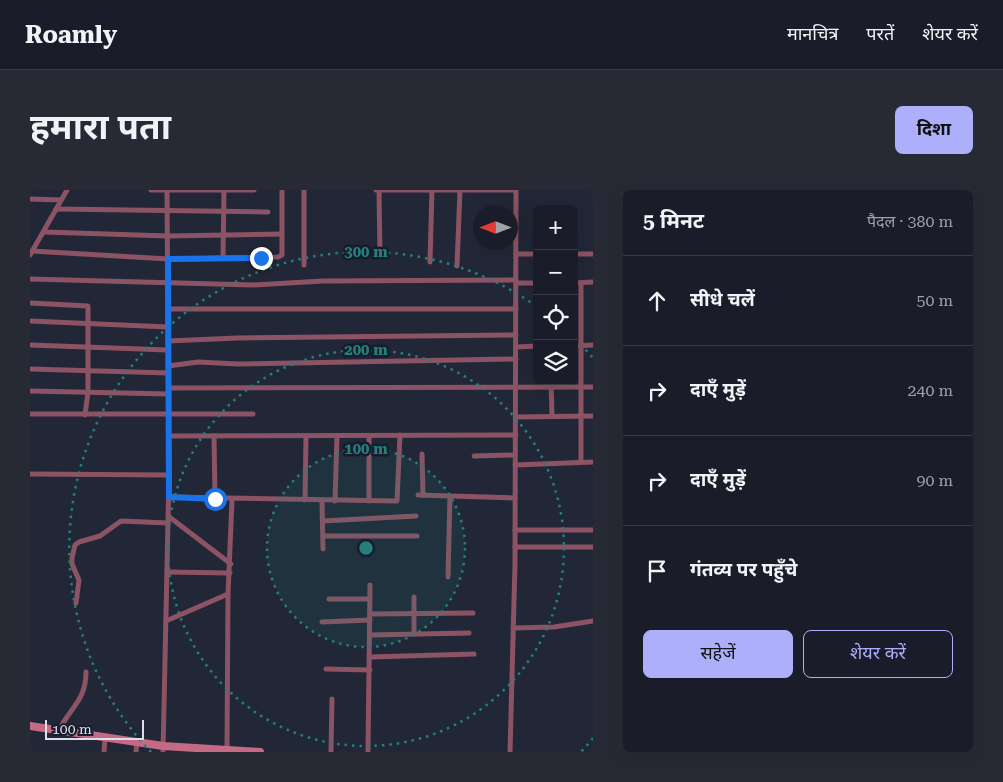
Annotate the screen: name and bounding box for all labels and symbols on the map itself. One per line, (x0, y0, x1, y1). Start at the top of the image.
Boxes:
north arrow (473, 205, 518, 250)
text: 300 m (344, 243, 388, 261)
route end (250, 247, 273, 270)
text: 200 m (344, 341, 388, 359)
text: 100 m (344, 440, 388, 458)
route start (204, 488, 227, 511)
centre of rings (357, 539, 375, 557)
scale bar (45, 717, 144, 740)

